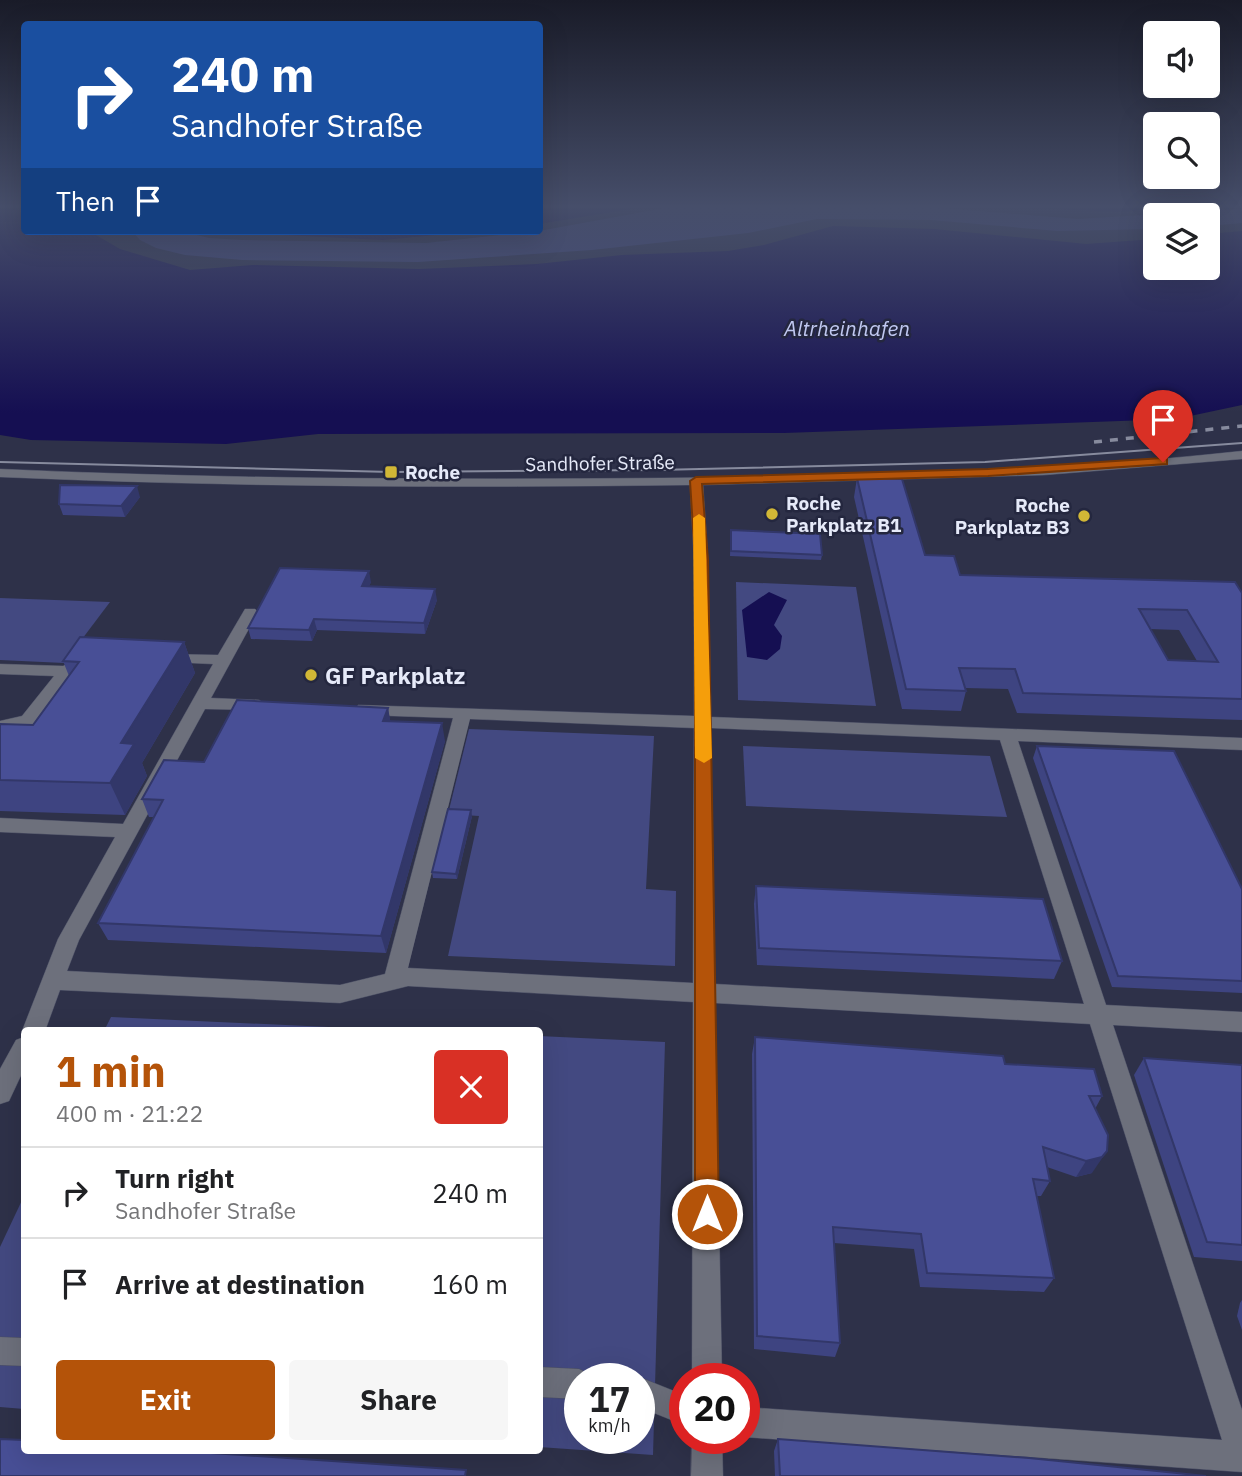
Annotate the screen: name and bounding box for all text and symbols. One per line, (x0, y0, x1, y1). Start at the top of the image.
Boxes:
map controls (1143, 21, 1220, 280)
button: sound (1143, 21, 1220, 98)
text: 240 m (171, 42, 315, 105)
icon: right (56, 49, 147, 140)
text: Sandhofer Straße (171, 104, 423, 146)
button: search (1143, 112, 1220, 189)
icon: arrive (129, 182, 167, 220)
text: Then (56, 184, 115, 218)
button: layers (1143, 203, 1220, 280)
water label: Altrheinhafen (783, 314, 910, 342)
pin (1133, 390, 1193, 462)
icon: arrive (1144, 401, 1182, 439)
street label: Sandhofer Straße (525, 450, 675, 476)
place label: Roche (405, 460, 460, 484)
marker: Roche (383, 464, 399, 480)
place label: Roche Parkplatz B1 (786, 491, 902, 537)
place label: Roche Parkplatz B3 (955, 493, 1070, 539)
marker: Roche Parkplatz B1 (764, 506, 780, 522)
marker: Roche Parkplatz B3 (1076, 508, 1092, 524)
place label: GF Parkplatz (325, 660, 466, 690)
marker: GF Parkplatz (303, 667, 319, 683)
text: 1 min (56, 1044, 166, 1099)
button: close (434, 1050, 508, 1124)
text: 400 m · 21:22 (56, 1098, 203, 1128)
text: Turn right (115, 1161, 234, 1195)
icon: right (56, 1174, 94, 1212)
text: 240 m (432, 1176, 508, 1210)
position arrow (670, 1177, 744, 1251)
text: Sandhofer Straße (115, 1195, 296, 1225)
icon: arrive (56, 1265, 94, 1303)
text: Arrive at destination (115, 1267, 365, 1301)
text: 160 m (432, 1267, 508, 1301)
button: Exit (56, 1360, 275, 1440)
button: Share (289, 1360, 508, 1440)
speed limit sign: 20 (669, 1363, 760, 1454)
text: 17 (588, 1376, 631, 1422)
text: km/h (588, 1414, 631, 1437)

